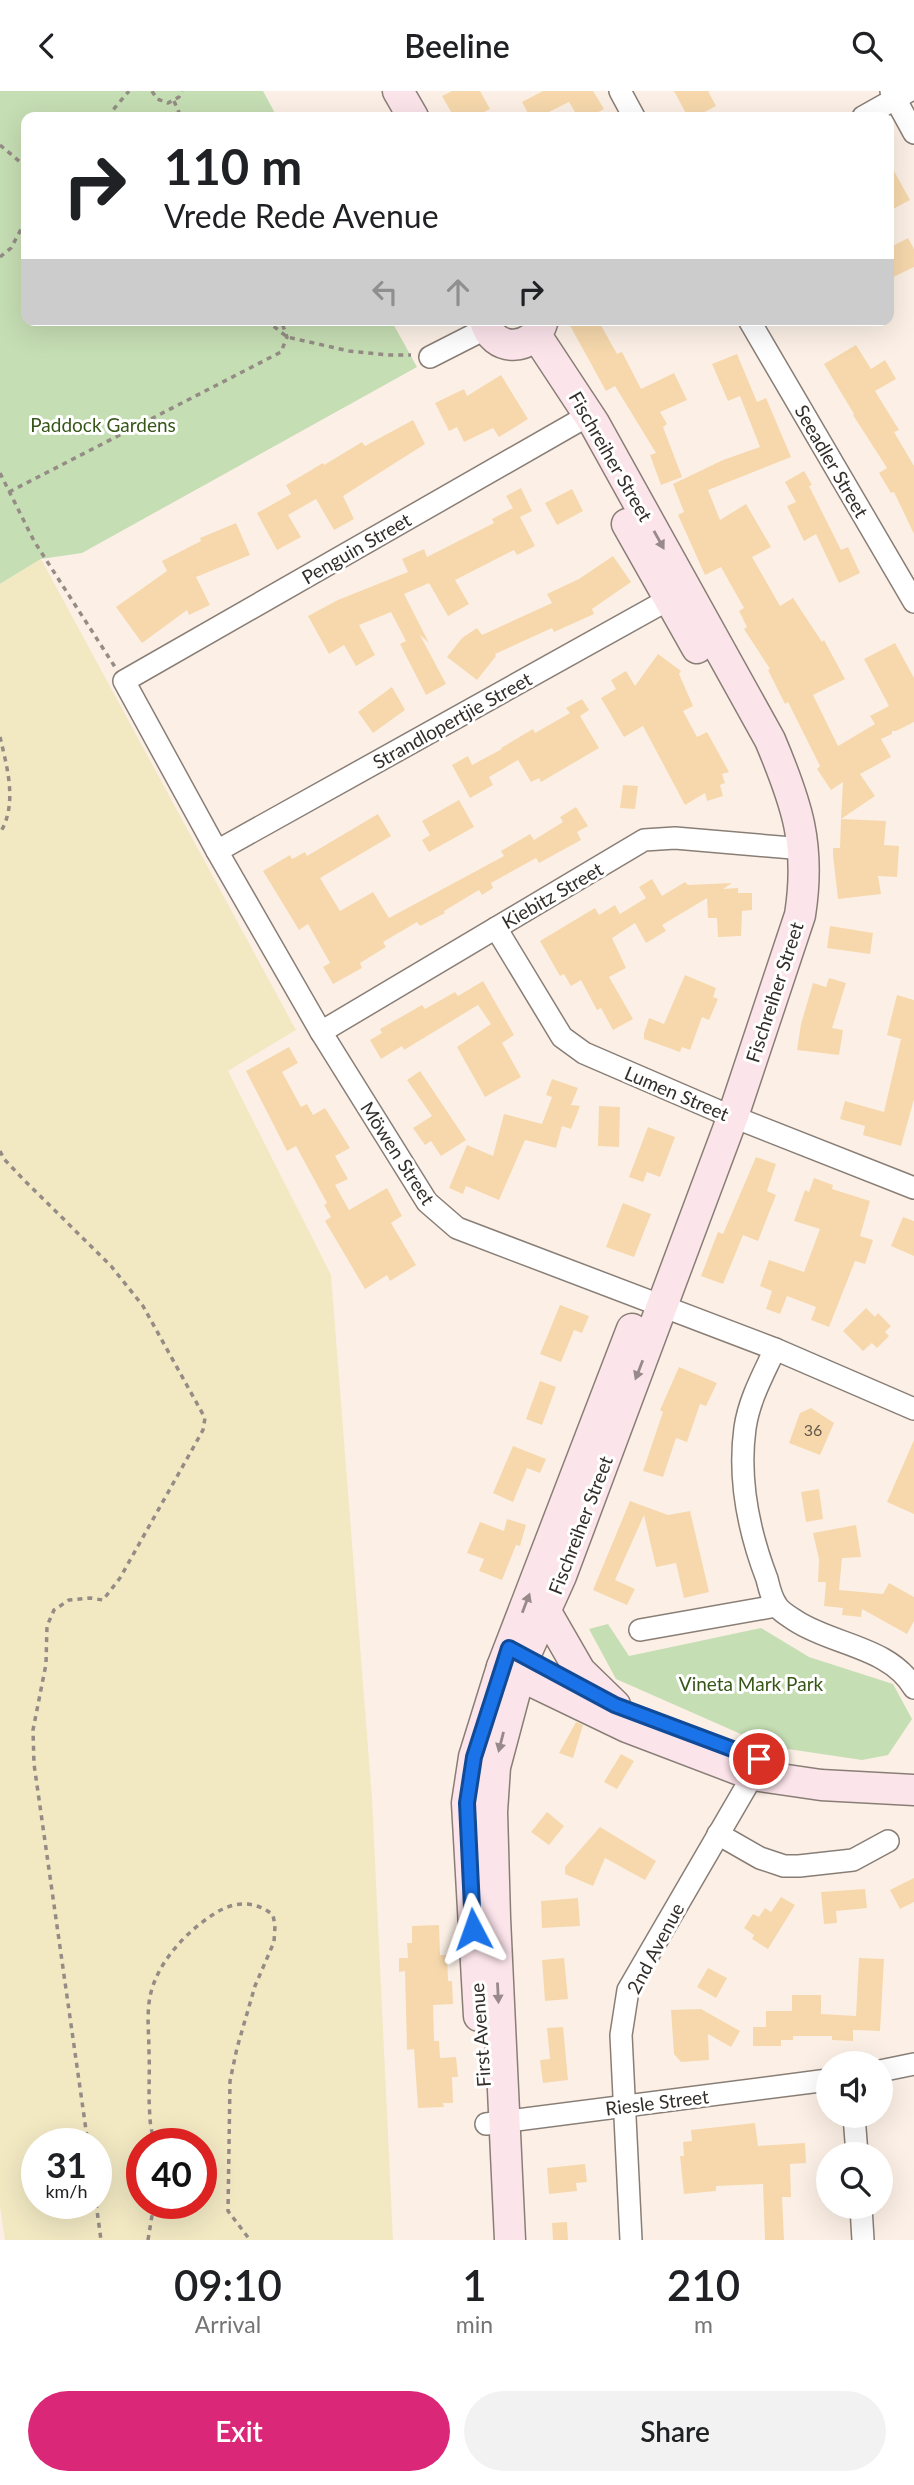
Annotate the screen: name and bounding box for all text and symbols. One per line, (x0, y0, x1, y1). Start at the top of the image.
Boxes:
text: Beeline (404, 26, 510, 65)
icon: back (28, 27, 66, 65)
icon: search (848, 27, 886, 65)
text: 110 m (164, 137, 302, 195)
icon: right (49, 140, 140, 231)
text: Vrede Rede Avenue (164, 196, 439, 235)
icon: left (366, 273, 404, 311)
icon: ahead (439, 273, 477, 311)
icon: right (512, 273, 550, 311)
street label: Fischreiher Street (564, 387, 658, 525)
street label: Seeadler Street (790, 401, 874, 522)
park label: Paddock Gardens (30, 413, 176, 436)
street label: Penguin Street (297, 507, 415, 588)
one-way arrow (653, 531, 665, 550)
street label: Strandlopertjie Street (369, 667, 536, 773)
street label: Kiebitz Street (497, 857, 607, 933)
street label: Fischreiher Street (740, 919, 808, 1065)
street label: Lumen Street (621, 1061, 733, 1125)
street label: Möwen Street (356, 1097, 440, 1209)
one-way arrow (633, 1359, 644, 1380)
house number: 36 (804, 1420, 822, 1439)
street label: Fischreiher Street (543, 1452, 617, 1597)
one-way arrow (521, 1593, 532, 1614)
park label: Vineta Mark Park (679, 1672, 824, 1695)
pin (729, 1729, 789, 1789)
one-way arrow (495, 1731, 506, 1753)
icon: arrive (740, 1740, 778, 1778)
position arrow (436, 1892, 510, 1966)
street label: 2nd Avenue (622, 1899, 688, 1997)
street label: First Avenue (465, 1982, 495, 2088)
one-way arrow (492, 1983, 503, 2005)
map controls (816, 2051, 893, 2219)
button: sound (816, 2051, 893, 2128)
street label: Riesle Street (604, 2084, 710, 2120)
speed limit sign: 40 (126, 2128, 217, 2219)
button: search (816, 2142, 893, 2219)
text: 31 (46, 2143, 87, 2185)
text: km/h (45, 2180, 88, 2202)
text: 09:10 (174, 2260, 282, 2310)
text: 1 (462, 2260, 487, 2310)
text: 210 (667, 2260, 740, 2310)
text: Arrival (195, 2310, 261, 2338)
text: min (456, 2310, 493, 2338)
text: m (694, 2310, 713, 2338)
button: Exit (28, 2391, 450, 2471)
button: Share (464, 2391, 886, 2471)

